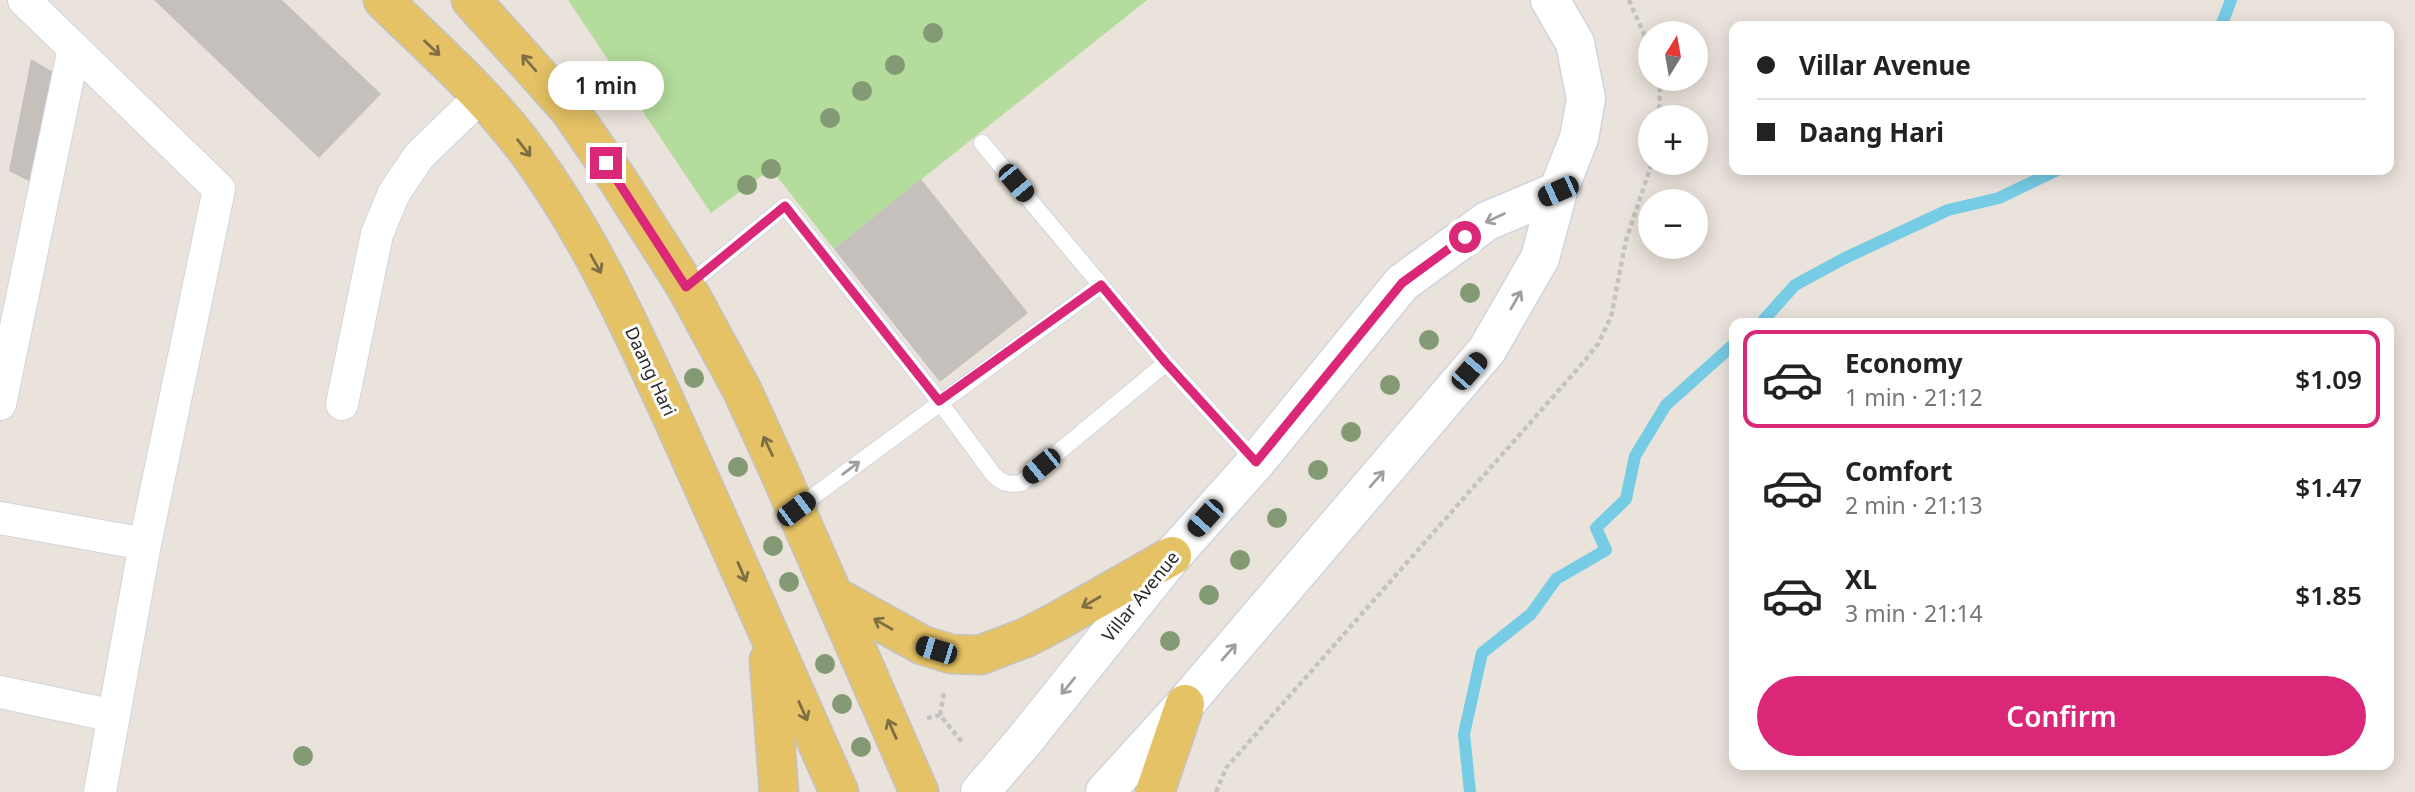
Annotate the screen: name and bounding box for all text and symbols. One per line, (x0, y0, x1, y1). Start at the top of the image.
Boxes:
north arrow (1638, 21, 1708, 91)
map controls (1638, 21, 1708, 259)
one-way arrow (423, 39, 440, 56)
text: Villar Avenue (1799, 47, 1971, 83)
one-way arrow (521, 55, 537, 73)
callout: 1 min (548, 61, 664, 110)
text: 1 min (575, 69, 637, 101)
button: + (1638, 105, 1708, 175)
text: Daang Hari (1799, 114, 1944, 150)
one-way arrow (517, 139, 532, 157)
route end (590, 147, 622, 179)
car (995, 160, 1038, 206)
car (1535, 173, 1582, 209)
button: − (1638, 189, 1708, 259)
one-way arrow (1485, 212, 1506, 225)
route start (1449, 221, 1481, 253)
one-way arrow (590, 253, 603, 274)
one-way arrow (1510, 290, 1523, 311)
street label: Daang Hari (620, 323, 682, 419)
text: Economy (1845, 345, 1963, 381)
car (1448, 348, 1491, 394)
icon: car (1761, 348, 1824, 411)
text: $1.09 (2295, 361, 2362, 397)
text: 1 min · 21:12 (1845, 381, 1983, 413)
one-way arrow (761, 436, 774, 457)
car (1019, 445, 1064, 487)
text: Comfort (1845, 453, 1953, 489)
icon: car (1761, 456, 1824, 519)
one-way arrow (841, 460, 859, 475)
text: $1.47 (2295, 469, 2362, 505)
one-way arrow (1369, 470, 1385, 488)
car (773, 488, 820, 530)
text: 2 min · 21:13 (1845, 489, 1983, 521)
car (1184, 495, 1227, 541)
street label: Villar Avenue (1096, 546, 1184, 646)
one-way arrow (736, 561, 749, 582)
text: XL (1845, 561, 1877, 597)
icon: car (1761, 564, 1824, 627)
text: $1.85 (2295, 577, 2362, 613)
one-way arrow (1082, 595, 1102, 609)
text: 3 min · 21:14 (1845, 597, 1983, 629)
one-way arrow (874, 617, 894, 631)
car (913, 634, 960, 666)
one-way arrow (1221, 643, 1237, 661)
one-way arrow (1060, 676, 1076, 694)
button: Confirm (1757, 676, 2366, 756)
one-way arrow (797, 700, 810, 721)
one-way arrow (885, 719, 898, 740)

